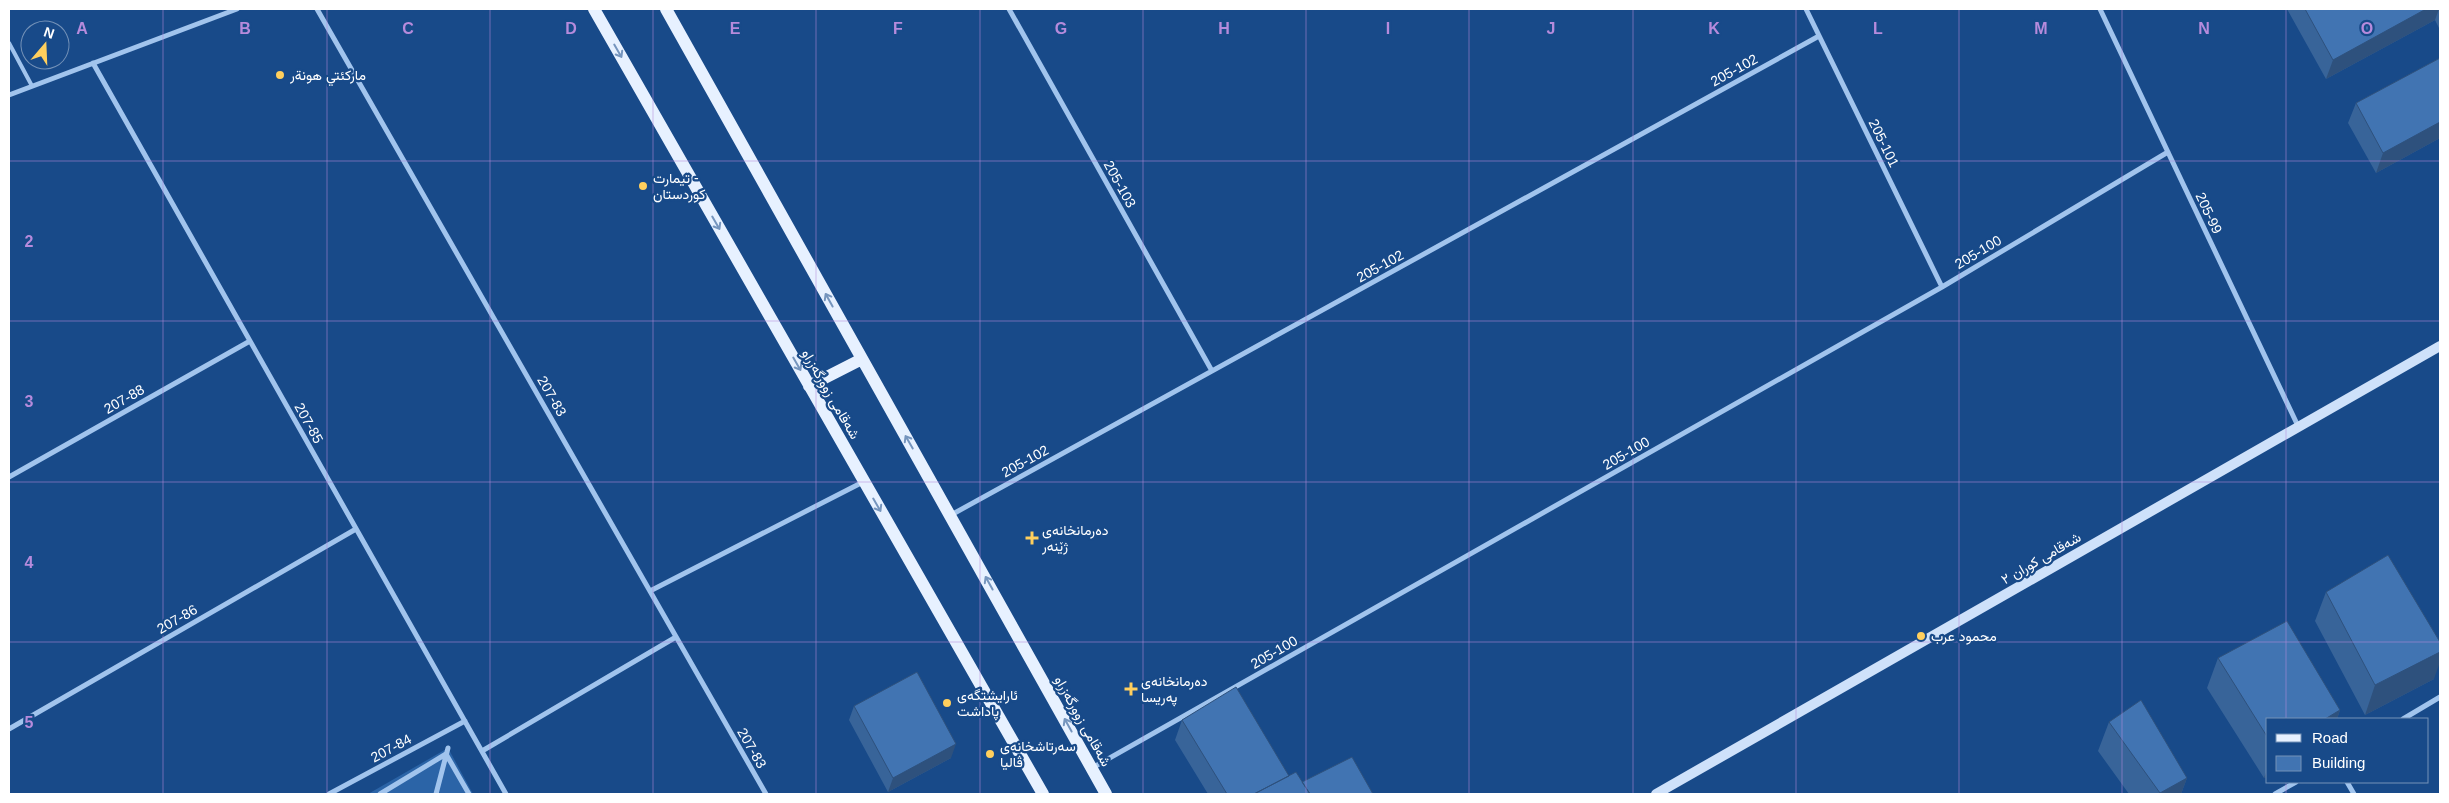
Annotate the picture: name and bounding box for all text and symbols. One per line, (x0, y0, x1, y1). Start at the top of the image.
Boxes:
north arrow (20, 20, 70, 70)
text: A (76, 20, 88, 37)
text: B (239, 20, 251, 37)
text: C (402, 20, 414, 37)
text: D (565, 20, 577, 37)
text: E (730, 20, 741, 37)
text: F (893, 20, 903, 37)
text: G (1055, 20, 1067, 37)
text: H (1218, 20, 1230, 37)
text: I (1386, 20, 1390, 37)
text: J (1547, 20, 1555, 37)
text: K (1708, 20, 1720, 37)
text: L (1873, 20, 1883, 37)
text: M (2034, 20, 2048, 37)
text: N (2198, 20, 2210, 37)
text: O (2361, 20, 2373, 37)
text: N (42, 23, 57, 42)
one-way arrow (614, 43, 623, 58)
street label: 205-102 (1708, 50, 1761, 89)
place label: ماركئتي هونةر (289, 67, 366, 87)
marker: ماركئتي هونةر (274, 69, 286, 81)
street label: 205-101 (1866, 116, 1903, 170)
street label: 205-103 (1101, 158, 1140, 211)
place label: تیمارت - کوردستان (653, 170, 705, 203)
marker: تیمارت - کوردستان (637, 180, 649, 192)
street label: 205-99 (2193, 190, 2226, 236)
one-way arrow (711, 215, 721, 230)
street label: 205-100 (1952, 232, 2004, 272)
text: 2 (25, 233, 34, 250)
street label: 205-102 (1354, 246, 1407, 285)
one-way arrow (824, 294, 834, 308)
street label: شەقامی زوورگەزراو (798, 346, 863, 442)
one-way arrow (792, 356, 802, 370)
street label: 207-83 (534, 373, 570, 419)
street label: 207-88 (101, 381, 147, 417)
text: 3 (25, 393, 34, 410)
street label: 207-85 (291, 400, 327, 446)
street label: 205-100 (1600, 433, 1652, 473)
one-way arrow (904, 435, 914, 449)
street label: 205-102 (999, 441, 1052, 480)
one-way arrow (873, 497, 883, 511)
place label: دەرمانخانەی ژێنەر (1041, 522, 1109, 555)
street label: شەقامی کوران ٢ (1998, 529, 2084, 588)
marker: دەرمانخانەی ژێنەر (1026, 532, 1038, 544)
text: 4 (25, 554, 34, 571)
one-way arrow (984, 576, 994, 591)
street label: 207-86 (154, 601, 200, 637)
place label: محمود عرب (1931, 628, 1997, 645)
marker: محمود عرب (1915, 630, 1927, 642)
street label: 205-100 (1248, 632, 1300, 672)
street label: شەقامی زوورگەزراو (1051, 673, 1114, 770)
place label: دەرمانخانەی پەریسا (1141, 673, 1208, 707)
marker: دەرمانخانەی پەریسا (1125, 683, 1137, 695)
place label: ئارایشتگەی پاداشت (957, 687, 1018, 721)
marker: ئارایشتگەی پاداشت (941, 697, 953, 709)
text: 5 (25, 714, 34, 731)
one-way arrow (1063, 718, 1073, 733)
legend (2266, 718, 2429, 783)
street label: 207-83 (734, 725, 770, 771)
text: Road (2312, 729, 2348, 746)
street label: 207-84 (368, 731, 414, 765)
place label: سەرتاشخانەی ڤالیا (1000, 738, 1076, 770)
marker: سەرتاشخانەی ڤالیا (984, 748, 996, 760)
text: Building (2312, 754, 2365, 771)

